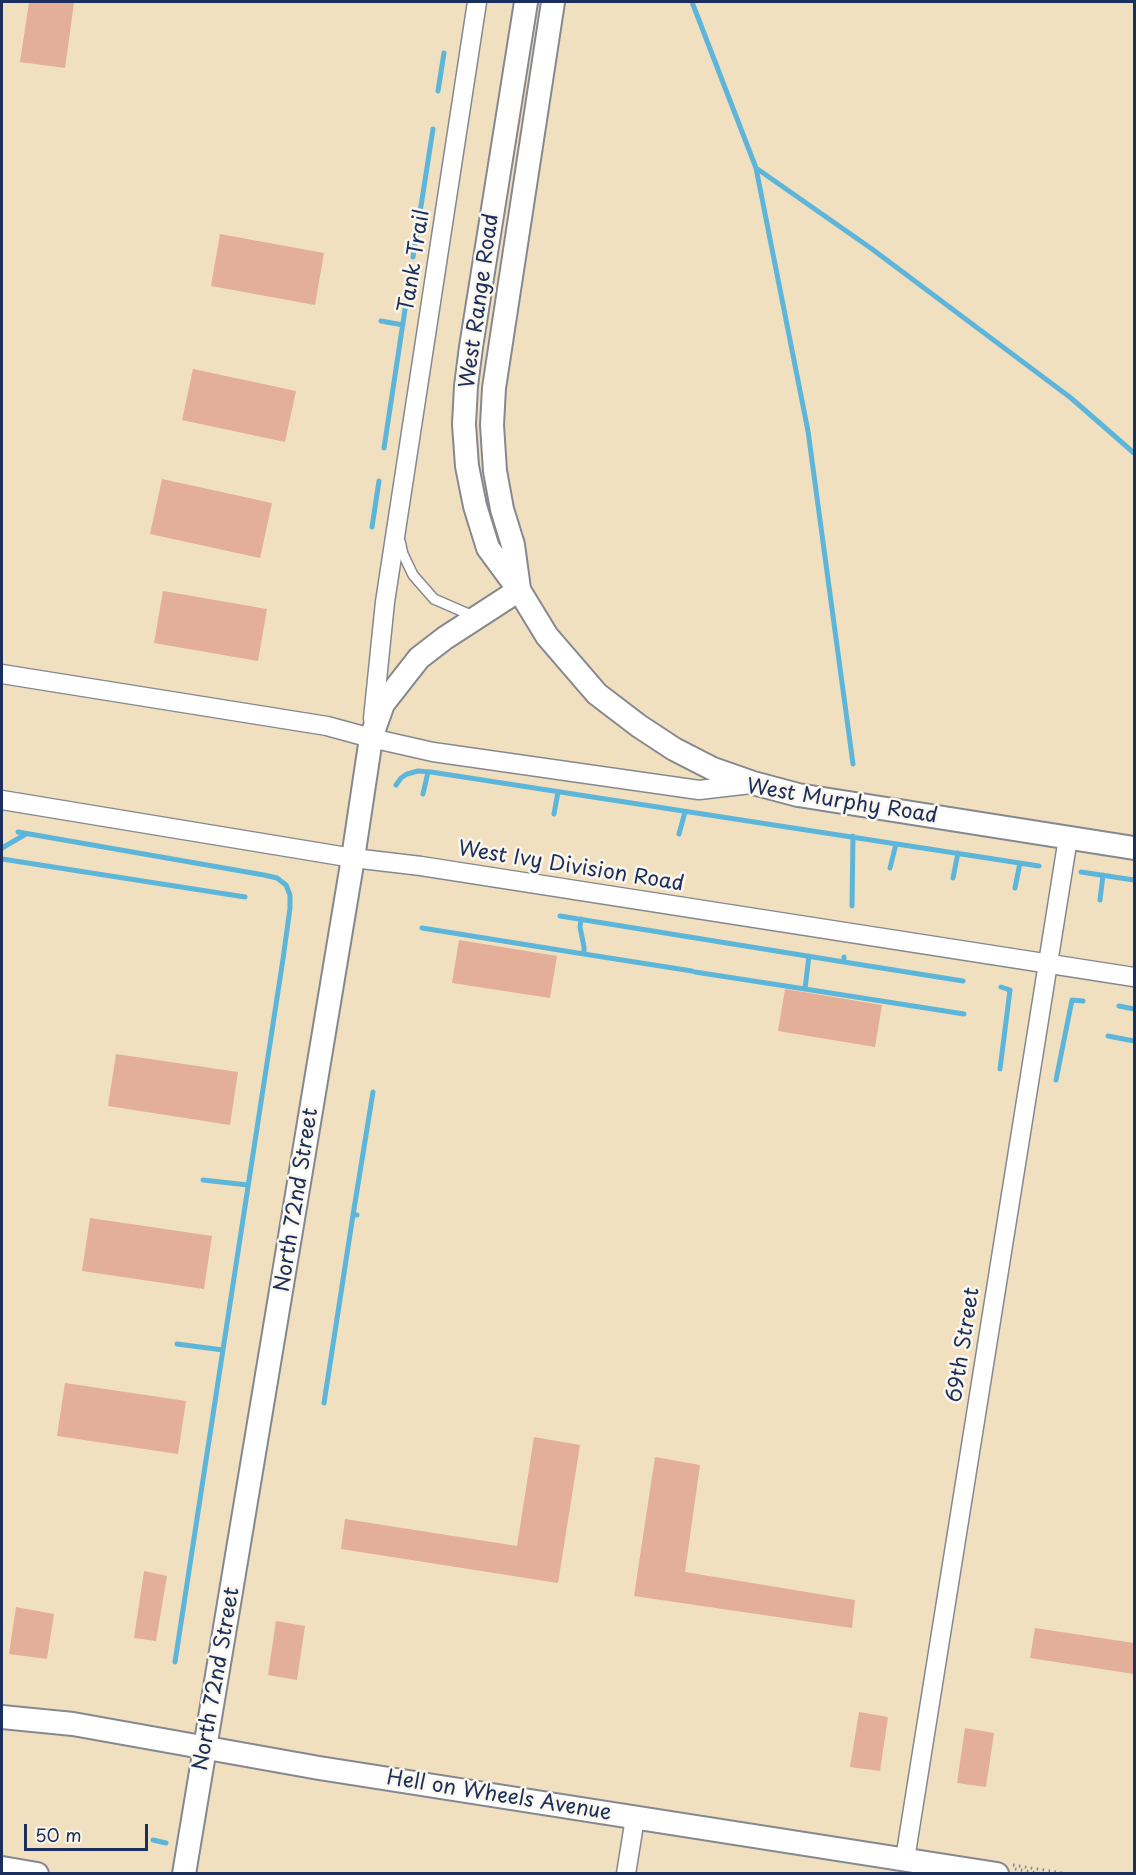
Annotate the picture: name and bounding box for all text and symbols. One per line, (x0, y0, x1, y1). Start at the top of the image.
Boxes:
street label: Tank Trail (394, 208, 436, 314)
street label: West Range Road (455, 212, 505, 390)
street label: West Murphy Road (745, 774, 939, 830)
street label: West Ivy Division Road (456, 837, 686, 897)
street label: North 72nd Street (270, 1106, 324, 1294)
street label: 69th Street (942, 1286, 986, 1404)
street label: North 72nd Street (188, 1585, 246, 1773)
street label: Hell on Wheels Avenue (385, 1766, 613, 1826)
scale bar (27, 1812, 152, 1850)
text: 50 m (35, 1821, 82, 1848)

